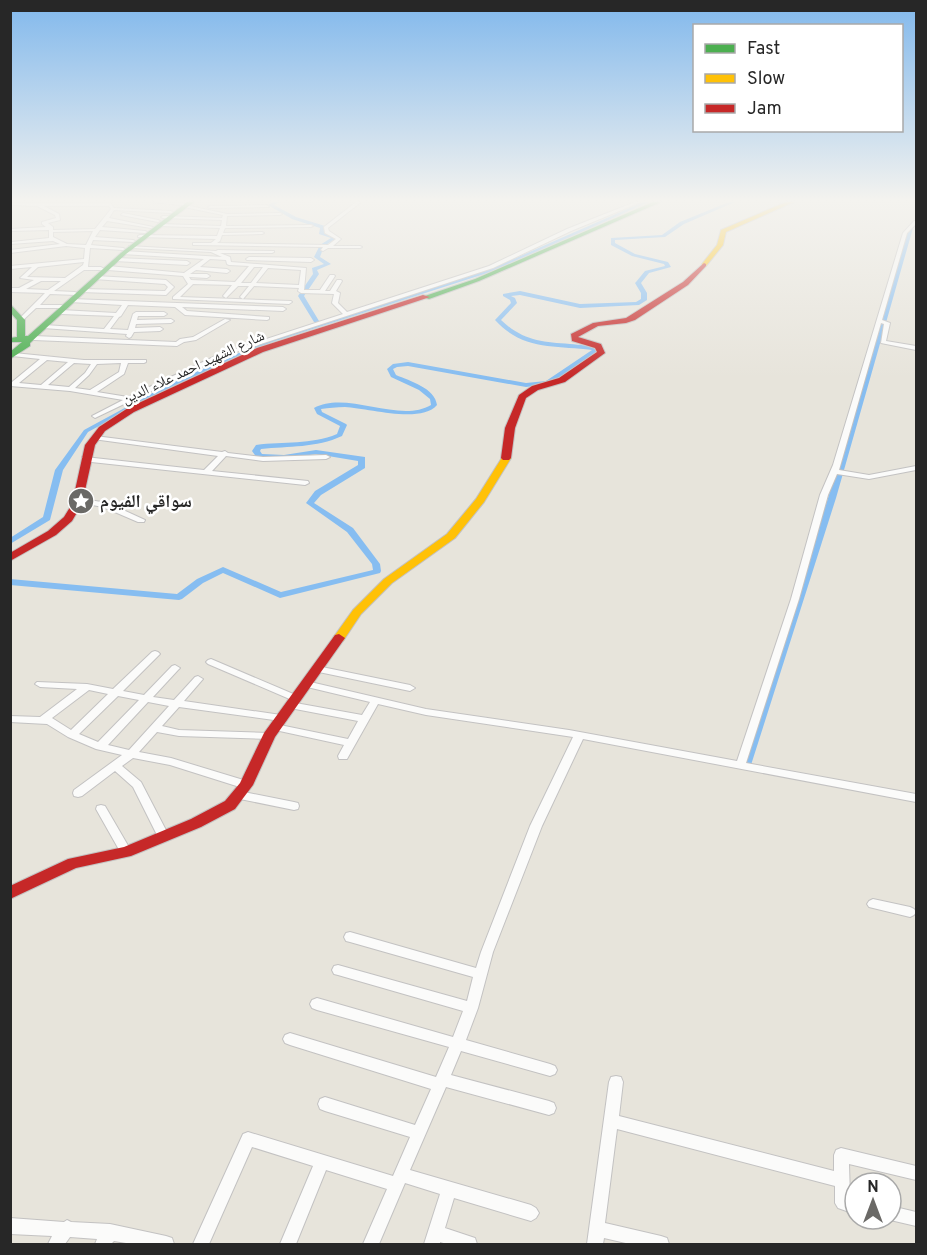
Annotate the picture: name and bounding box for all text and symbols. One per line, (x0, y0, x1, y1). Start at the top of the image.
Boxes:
legend (693, 24, 903, 132)
text: Fast (747, 38, 780, 61)
text: Slow (747, 68, 785, 91)
text: Jam (747, 98, 782, 121)
street label: شارع الشهيد احمد علاء الدين (119, 327, 268, 410)
place icon: سواقي الفيوم (66, 486, 96, 516)
place label: سواقي الفيوم (100, 491, 192, 515)
north arrow (843, 1171, 903, 1231)
text: N (867, 1178, 879, 1198)

